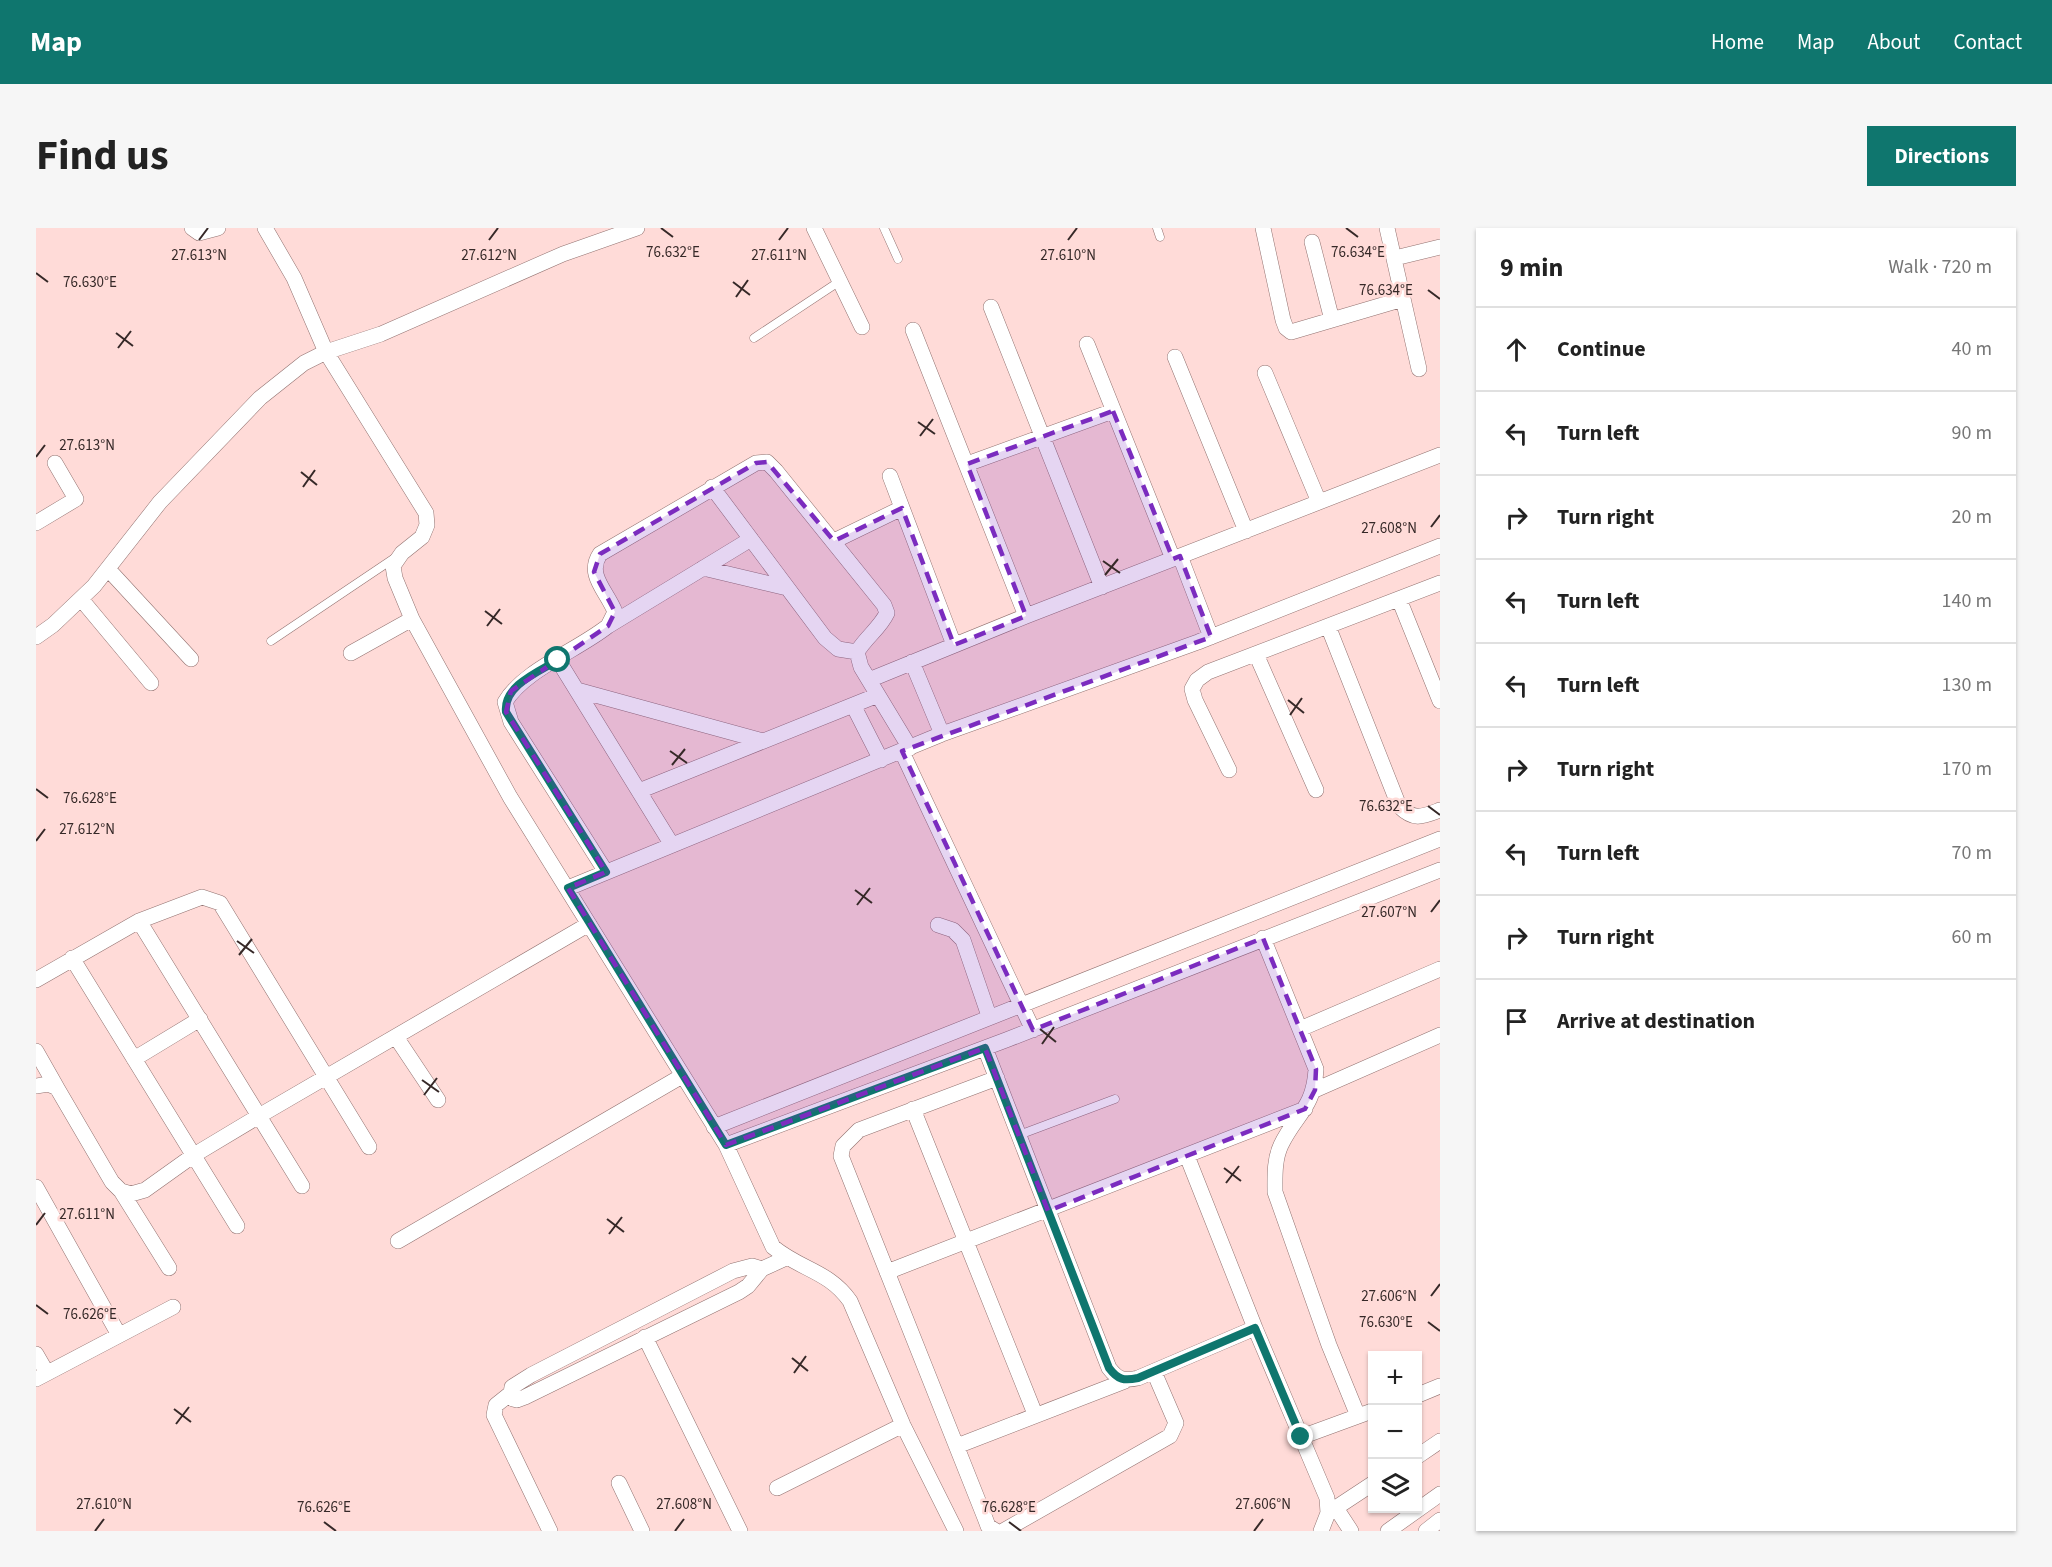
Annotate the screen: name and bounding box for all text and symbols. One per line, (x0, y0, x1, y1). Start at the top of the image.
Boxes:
text: Map (30, 22, 82, 62)
text: Home (1711, 27, 1764, 57)
text: Map (1797, 27, 1835, 57)
text: About (1868, 27, 1920, 57)
text: Contact (1953, 27, 2022, 57)
text: Find us (36, 126, 169, 186)
button: Directions (1867, 126, 2016, 186)
text: 76.632°E (646, 242, 700, 263)
text: 76.634°E (1331, 242, 1385, 263)
text: 27.613°N (171, 245, 227, 266)
text: 27.612°N (461, 245, 517, 266)
text: 27.611°N (751, 245, 807, 266)
text: 27.610°N (1040, 245, 1096, 266)
text: 9 min (1500, 249, 1563, 286)
text: Walk · 720 m (1888, 253, 1992, 281)
text: 76.630°E (63, 272, 117, 293)
text: 76.634°E (1359, 280, 1413, 301)
icon: ahead (1500, 333, 1533, 366)
text: Continue (1557, 333, 1646, 365)
text: 40 m (1952, 335, 1992, 363)
icon: left (1500, 417, 1533, 450)
text: Turn left (1557, 417, 1639, 449)
text: 90 m (1952, 419, 1992, 447)
text: 27.613°N (59, 435, 115, 456)
icon: right (1500, 501, 1533, 534)
text: Turn right (1557, 501, 1654, 533)
text: 20 m (1952, 503, 1992, 531)
text: 27.608°N (1361, 518, 1417, 539)
icon: left (1500, 585, 1533, 618)
text: Turn left (1557, 585, 1639, 617)
text: 140 m (1942, 587, 1992, 615)
route start (544, 646, 570, 672)
icon: left (1500, 669, 1533, 702)
text: Turn left (1557, 669, 1639, 701)
text: 130 m (1942, 671, 1992, 699)
icon: right (1500, 753, 1533, 786)
text: Turn right (1557, 753, 1654, 785)
text: 170 m (1942, 755, 1992, 783)
text: 76.628°E (63, 788, 117, 809)
text: 76.632°E (1359, 796, 1413, 817)
text: 27.612°N (59, 819, 115, 840)
icon: left (1500, 837, 1533, 870)
text: Turn left (1557, 837, 1639, 869)
text: 70 m (1952, 839, 1992, 867)
text: 27.607°N (1361, 902, 1417, 923)
icon: right (1500, 921, 1533, 954)
text: Turn right (1557, 921, 1654, 953)
text: 60 m (1952, 923, 1992, 951)
icon: arrive (1500, 1005, 1533, 1038)
text: Arrive at destination (1557, 1005, 1755, 1037)
text: 27.611°N (59, 1204, 115, 1225)
text: 27.606°N (1361, 1286, 1417, 1307)
text: 76.626°E (63, 1304, 117, 1325)
text: 76.630°E (1359, 1312, 1413, 1333)
map controls (1368, 1351, 1422, 1513)
button: + (1368, 1351, 1422, 1405)
button: − (1368, 1405, 1422, 1459)
route end (1287, 1423, 1313, 1449)
button: layers (1368, 1459, 1422, 1513)
text: 27.610°N (76, 1494, 132, 1515)
text: 27.608°N (656, 1494, 712, 1515)
text: 27.606°N (1235, 1494, 1291, 1515)
text: 76.626°E (297, 1497, 351, 1518)
text: 76.628°E (982, 1497, 1036, 1518)

